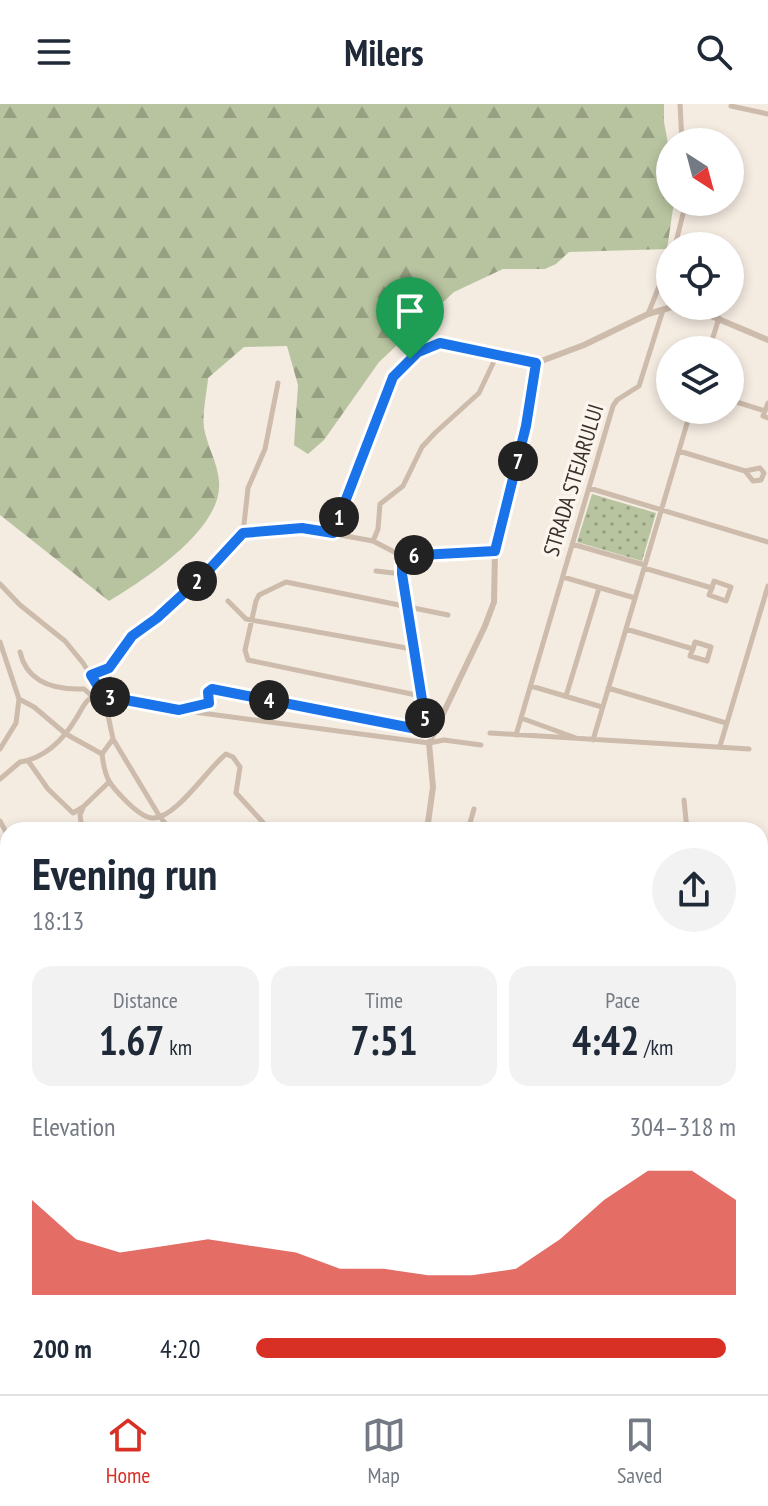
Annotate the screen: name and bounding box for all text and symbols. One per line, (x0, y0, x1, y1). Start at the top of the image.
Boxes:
text: Milers (344, 29, 424, 76)
icon: menu (32, 30, 76, 74)
icon: search (692, 30, 736, 74)
north arrow (656, 128, 744, 216)
map controls (656, 128, 744, 424)
button: locate (656, 232, 744, 320)
pin (376, 277, 444, 359)
icon: arrive (388, 289, 432, 333)
button: layers (656, 336, 744, 424)
street label: STRADA STEJARULUI (537, 401, 609, 559)
pin: 7 (498, 441, 538, 481)
text: 7 (513, 447, 523, 475)
pin: 1 (319, 497, 359, 537)
text: 1 (334, 503, 344, 531)
pin: 6 (394, 535, 434, 575)
text: 6 (409, 541, 419, 569)
pin: 2 (177, 561, 217, 601)
text: 2 (192, 567, 202, 595)
pin: 3 (90, 677, 130, 717)
pin: 4 (249, 680, 289, 720)
text: 3 (105, 683, 115, 711)
text: 4 (264, 686, 274, 714)
pin: 5 (405, 698, 445, 738)
text: 5 (420, 704, 430, 732)
text: Evening run (32, 845, 217, 902)
button: share (652, 848, 736, 932)
text: 18:13 (32, 904, 84, 937)
text: Distance (113, 986, 178, 1014)
text: Time (365, 986, 403, 1014)
text: Pace (605, 986, 640, 1014)
text: 1.67 (99, 1014, 164, 1066)
text: 7:51 (350, 1014, 418, 1066)
text: 4:42 (572, 1014, 639, 1066)
text: km (164, 1033, 192, 1061)
text: /km (639, 1033, 673, 1061)
text: Elevation (32, 1110, 115, 1143)
text: 304–318 m (630, 1110, 736, 1143)
text: 200 m (32, 1332, 92, 1365)
text: 4:20 (160, 1332, 200, 1365)
tab: Home (106, 1413, 150, 1489)
tab: Map (362, 1413, 406, 1489)
tab: Saved (617, 1413, 662, 1489)

